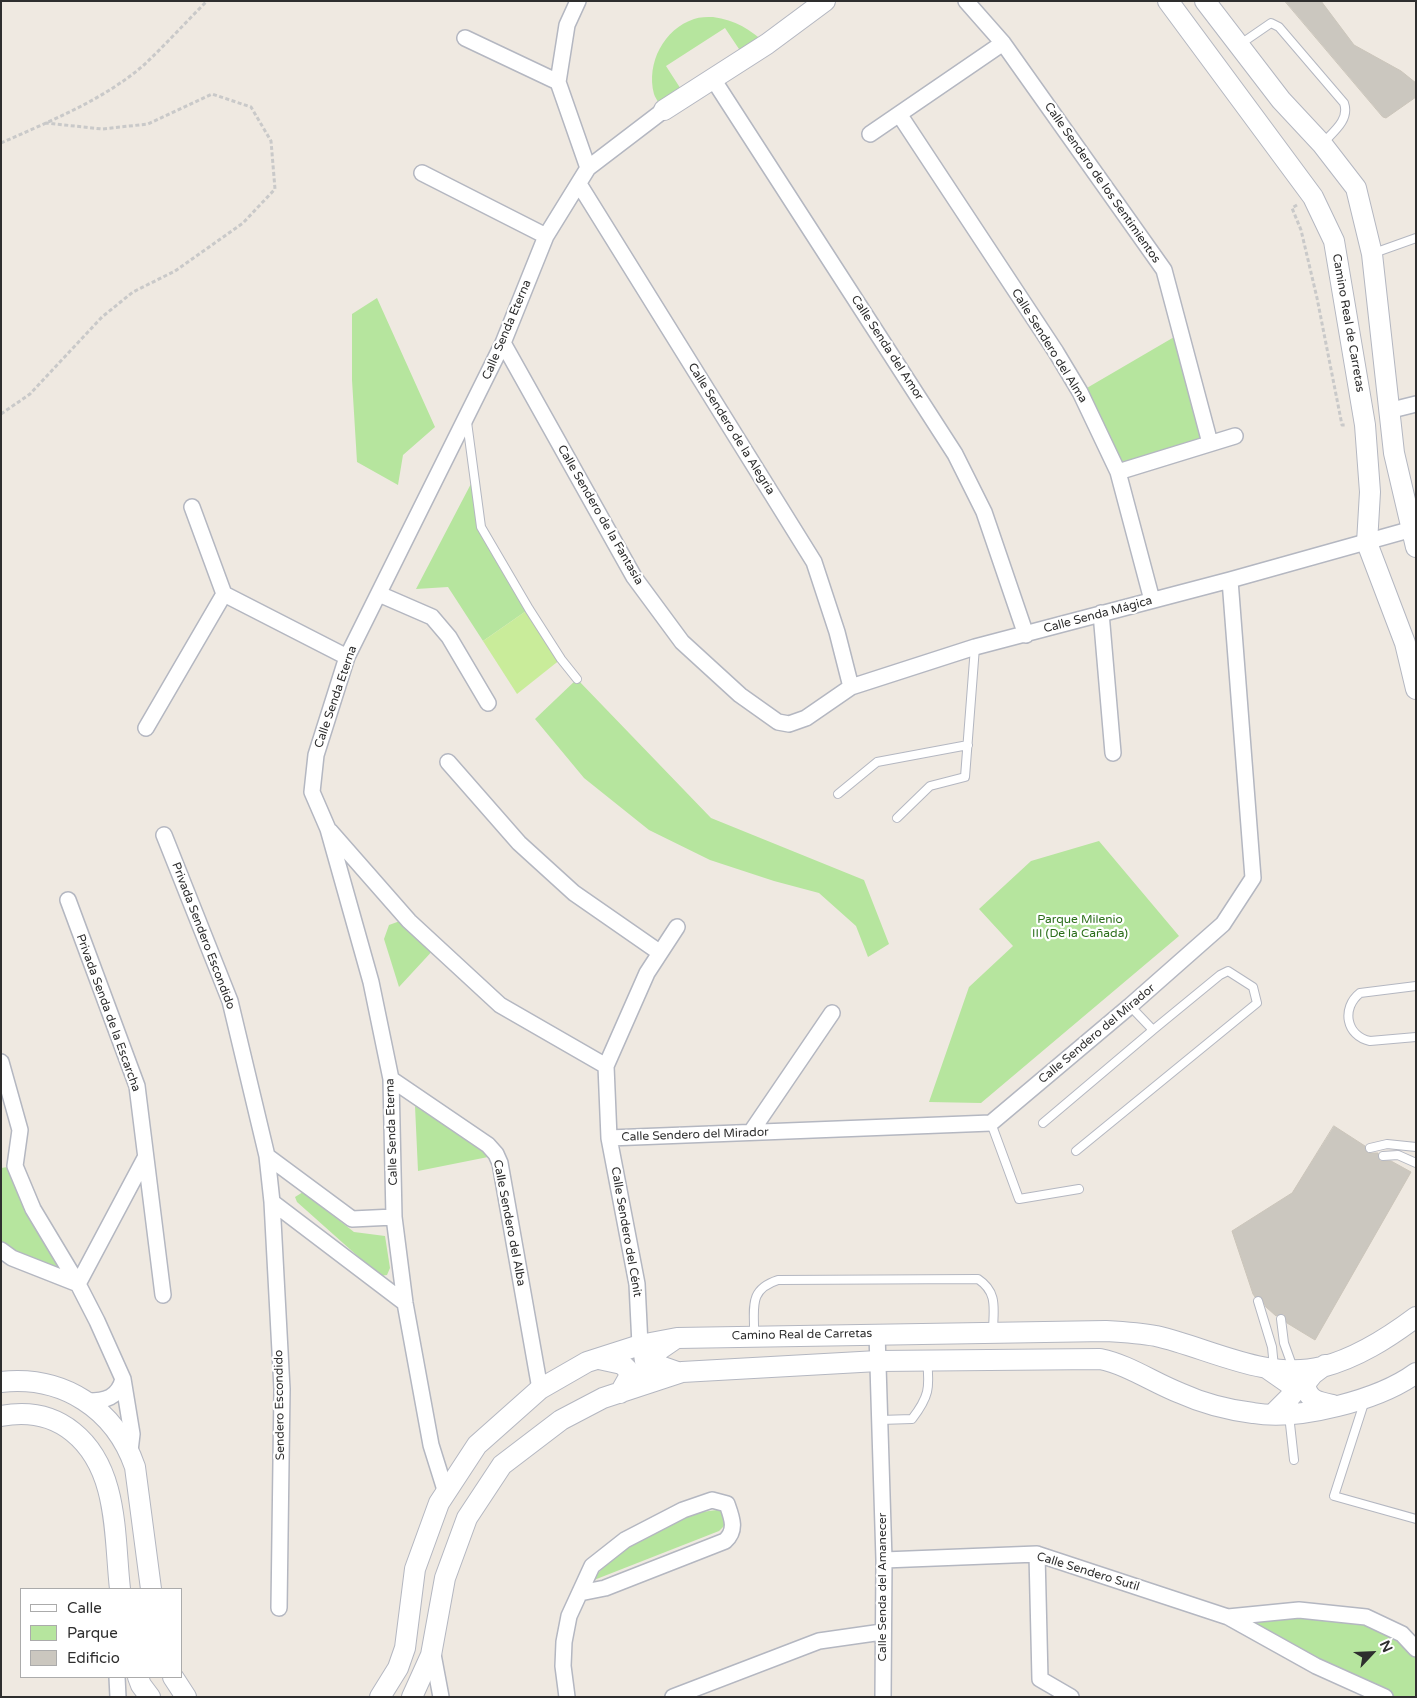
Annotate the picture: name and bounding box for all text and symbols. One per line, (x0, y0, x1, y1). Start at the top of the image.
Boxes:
street label: Calle Sendero de los Sentimientos (1041, 100, 1163, 266)
street label: Camino Real de Carretas (1329, 253, 1367, 393)
street label: Calle Senda Eterna (479, 278, 535, 382)
street label: Calle Sendero del Alma (1008, 286, 1090, 406)
street label: Calle Senda del Amor (848, 293, 926, 403)
street label: Calle Sendero de la Alegria (684, 360, 778, 498)
street label: Calle Sendero de la Fantasía (554, 443, 646, 587)
street label: Calle Senda Mágica (1042, 594, 1154, 636)
street label: Calle Senda Eterna (312, 644, 360, 750)
street label: Privada Sendero Escondido (168, 860, 238, 1012)
park label: Parque Milenio III (De la Cañada) (1032, 913, 1128, 941)
street label: Privada Senda de la Escarcha (73, 932, 143, 1094)
street label: Calle Sendero del Mirador (1036, 981, 1158, 1087)
street label: Calle Senda Eterna (383, 1078, 401, 1186)
street label: Calle Sendero del Mirador (621, 1125, 769, 1145)
street label: Calle Sendero del Alba (490, 1159, 528, 1287)
street label: Calle Sendero del Cénit (607, 1166, 645, 1298)
street label: Camino Real de Carretas (732, 1327, 872, 1343)
street label: Sendero Escondido (272, 1350, 288, 1460)
street label: Calle Senda del Amanecer (876, 1513, 890, 1661)
street label: Calle Sendero Sutil (1035, 1550, 1141, 1594)
legend (20, 1588, 182, 1678)
text: Calle (67, 1599, 102, 1617)
text: Parque (67, 1624, 118, 1642)
north arrow (1347, 1628, 1397, 1678)
text: N (1376, 1638, 1396, 1655)
text: Edificio (67, 1649, 120, 1667)

